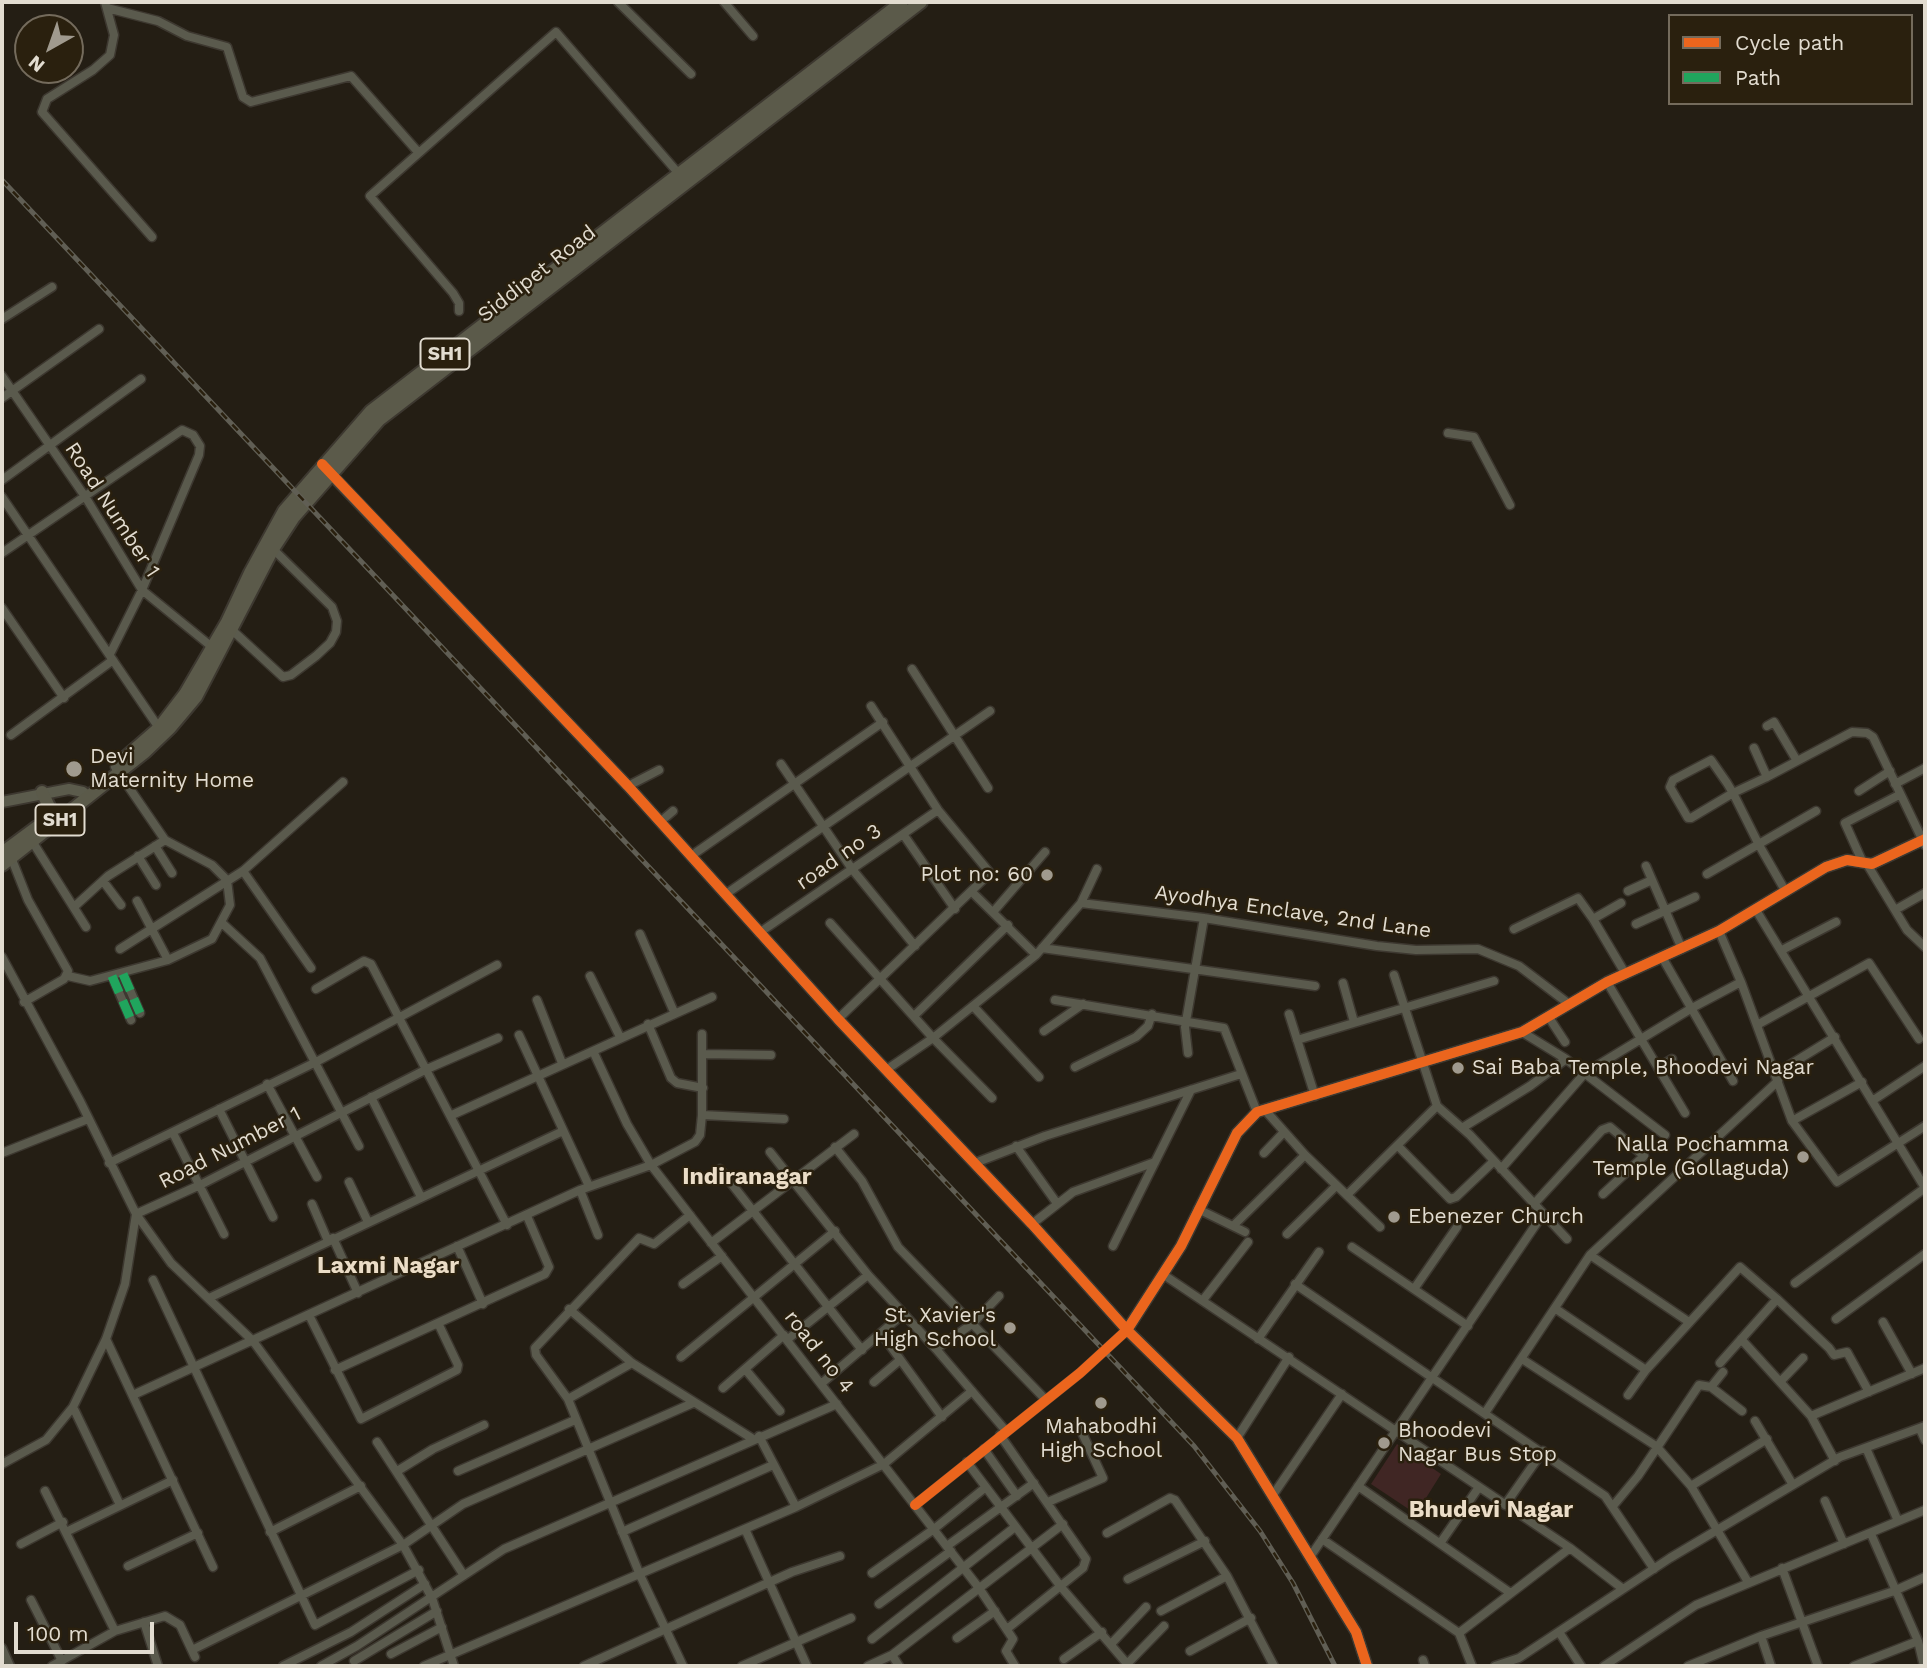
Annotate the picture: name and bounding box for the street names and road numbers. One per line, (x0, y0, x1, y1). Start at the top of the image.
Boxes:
street label: Siddipet Road (473, 220, 601, 328)
road number: SH1 (420, 338, 470, 370)
street label: Road Number 1 (59, 438, 165, 582)
road number: SH1 (36, 804, 84, 835)
street label: road no 3 (792, 819, 886, 895)
street label: Ayodhya Enclave, 2nd Lane (1153, 880, 1433, 944)
street label: Road Number 1 (155, 1101, 305, 1195)
street label: road no 4 (779, 1305, 859, 1399)

